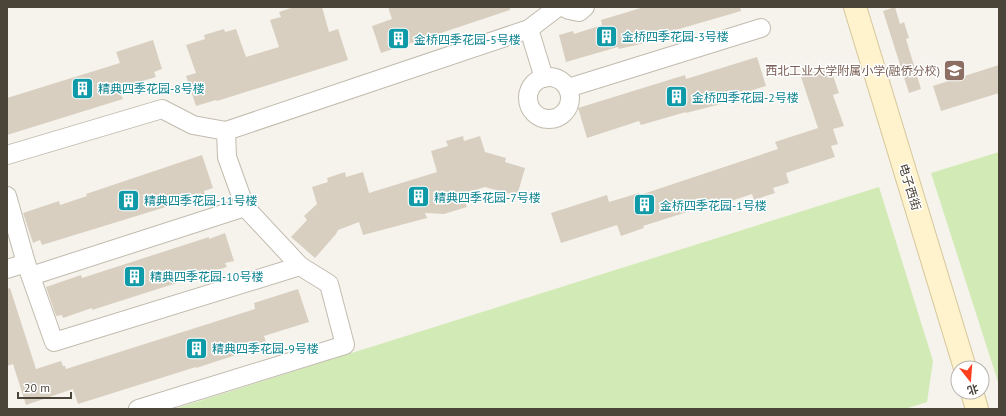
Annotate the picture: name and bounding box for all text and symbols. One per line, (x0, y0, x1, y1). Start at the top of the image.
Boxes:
building icon: 金桥四季花园-3号楼 (594, 23, 620, 49)
building icon: 金桥四季花园-5号楼 (386, 26, 412, 52)
place label: 金桥四季花园-3号楼 (622, 29, 729, 44)
place label: 金桥四季花园-5号楼 (414, 32, 521, 47)
school or university icon: 西北工业大学附属小学(融侨分校) (942, 57, 968, 83)
place label: 西北工业大学附属小学(融侨分校) (765, 63, 940, 78)
building icon: 精典四季花园-8号楼 (70, 75, 96, 101)
place label: 精典四季花园-8号楼 (98, 81, 205, 96)
building icon: 金桥四季花园-2号楼 (663, 84, 689, 110)
place label: 金桥四季花园-2号楼 (692, 90, 799, 105)
street label: 电子西街 (896, 162, 924, 212)
building icon: 精典四季花园-7号楼 (405, 184, 431, 210)
building icon: 精典四季花园-11号楼 (115, 187, 141, 213)
place label: 精典四季花园-7号楼 (434, 190, 541, 205)
building icon: 金桥四季花园-1号楼 (632, 192, 658, 218)
place label: 精典四季花园-11号楼 (144, 193, 257, 208)
place label: 金桥四季花园-1号楼 (660, 198, 767, 213)
building icon: 精典四季花园-10号楼 (122, 263, 148, 289)
place label: 精典四季花园-10号楼 (150, 269, 263, 284)
building icon: 精典四季花园-9号楼 (183, 335, 209, 361)
place label: 精典四季花园-9号楼 (212, 341, 319, 356)
north arrow (950, 360, 990, 400)
scale bar (18, 374, 71, 400)
text: 20 m (24, 380, 50, 395)
text: 北 (966, 381, 980, 398)

